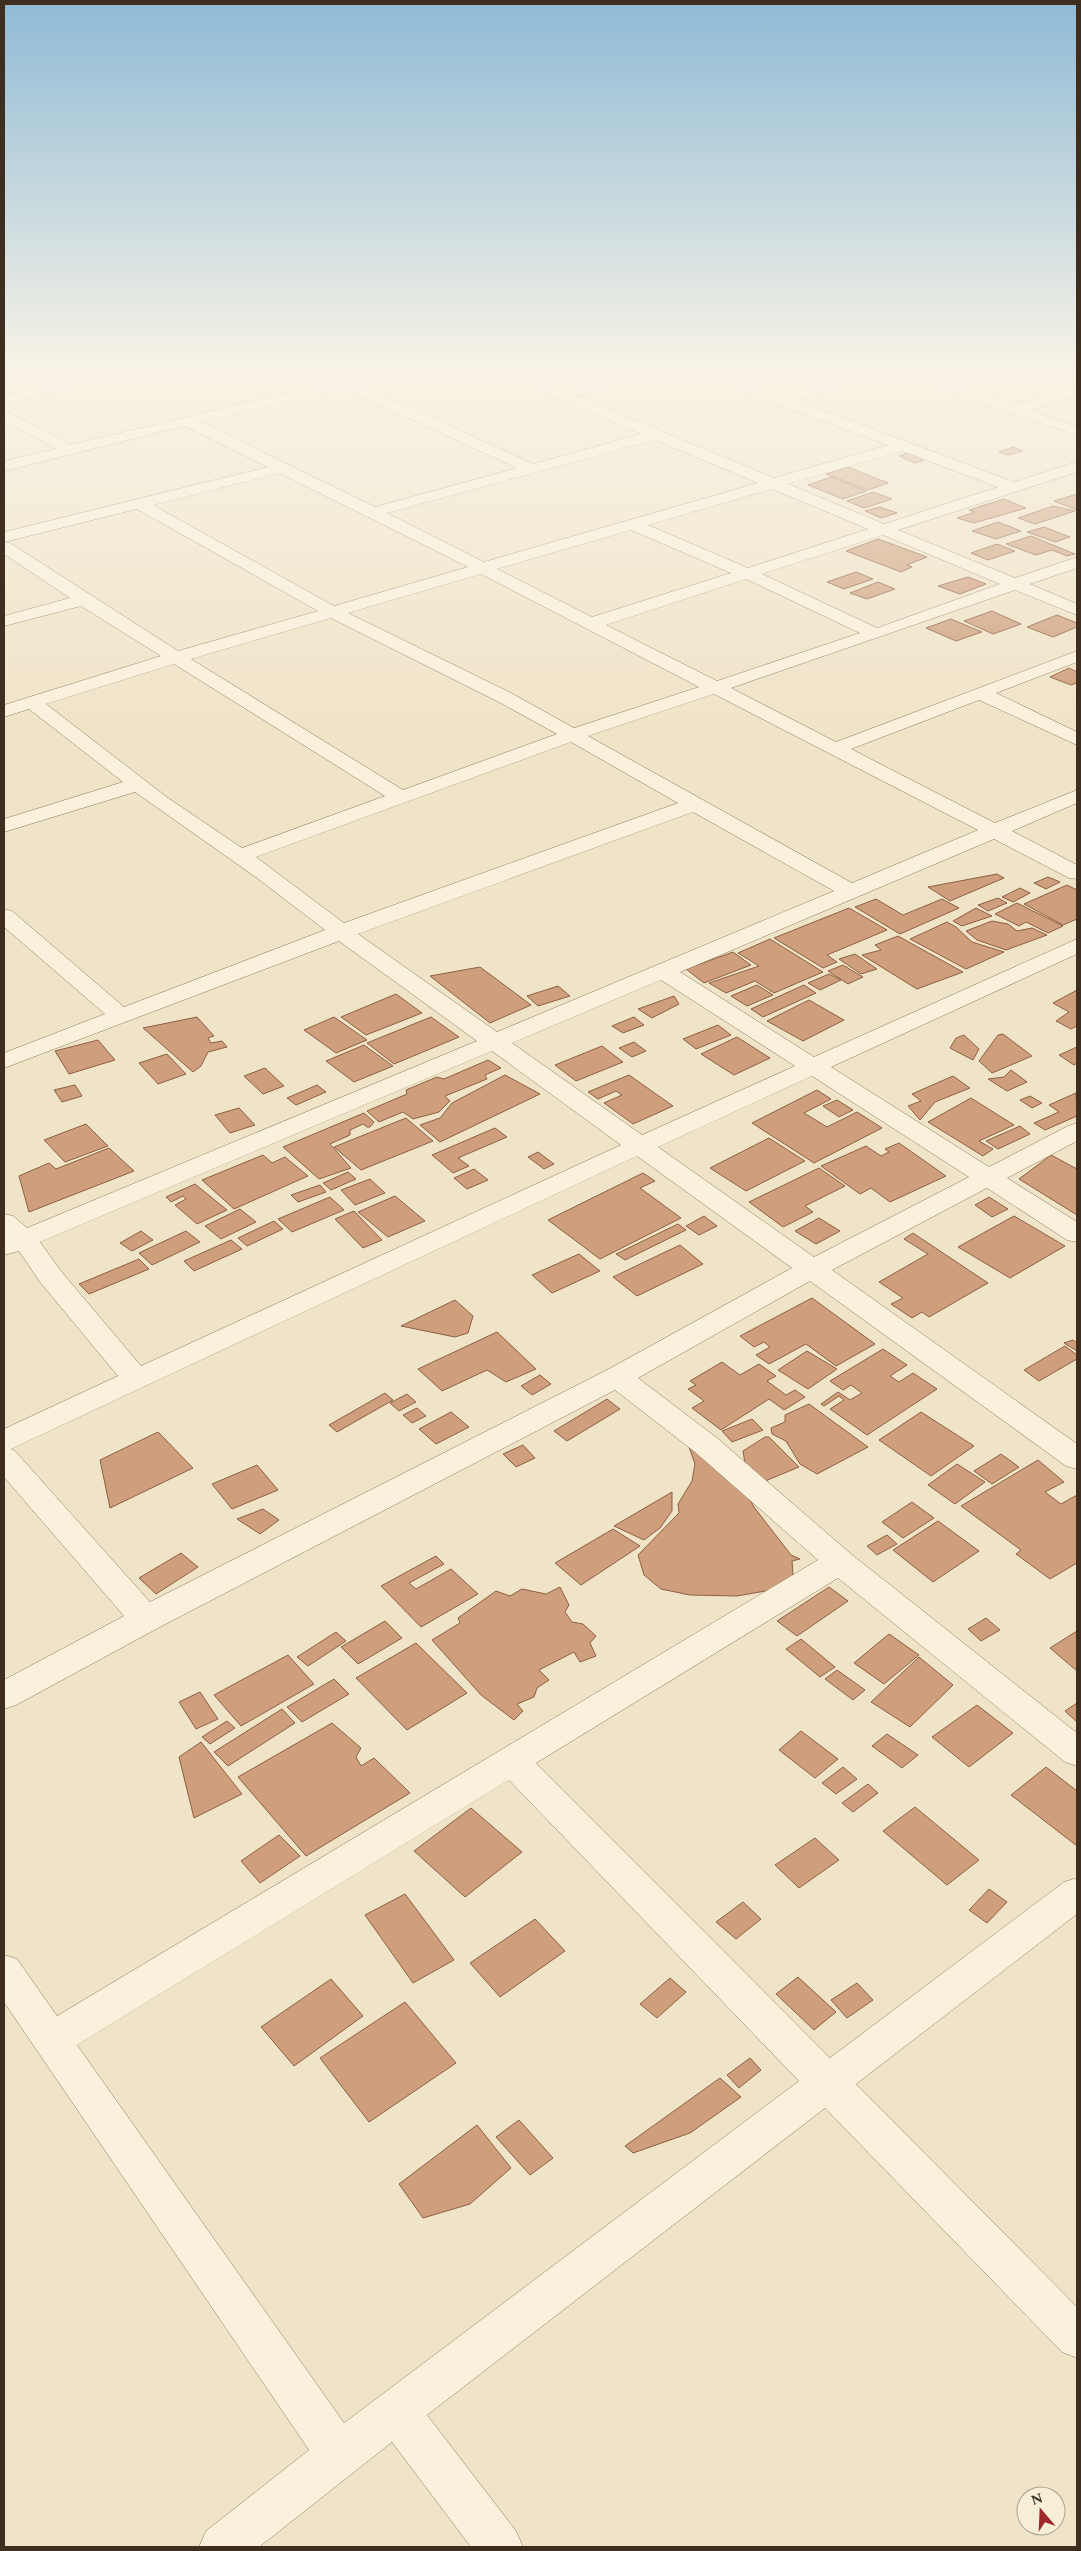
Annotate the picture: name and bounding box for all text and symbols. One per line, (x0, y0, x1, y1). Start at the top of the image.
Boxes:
north arrow (1016, 2486, 1066, 2536)
text: N (1028, 2487, 1046, 2511)

